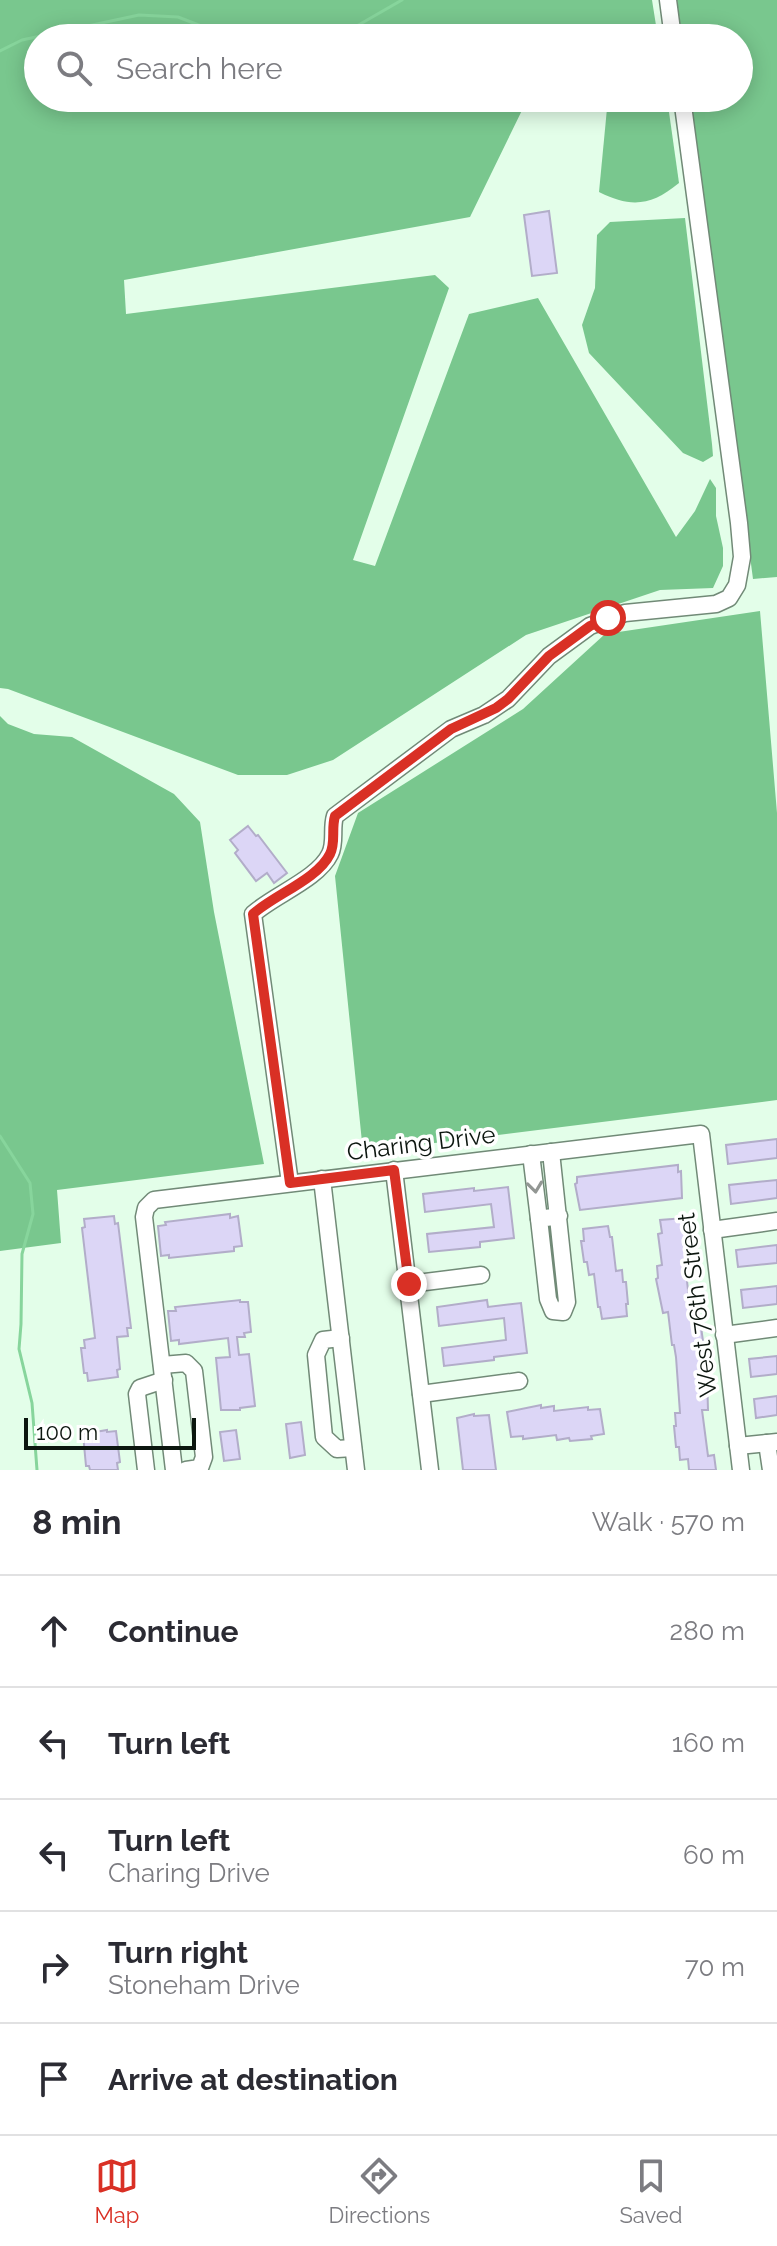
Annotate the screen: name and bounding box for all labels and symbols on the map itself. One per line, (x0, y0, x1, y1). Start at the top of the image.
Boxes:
route start (590, 600, 626, 636)
street label: Charing Drive (345, 1120, 497, 1166)
one-way arrow (526, 1180, 543, 1194)
street label: West 76th Street (671, 1211, 723, 1399)
route end (391, 1266, 427, 1302)
scale bar (24, 1414, 196, 1450)

